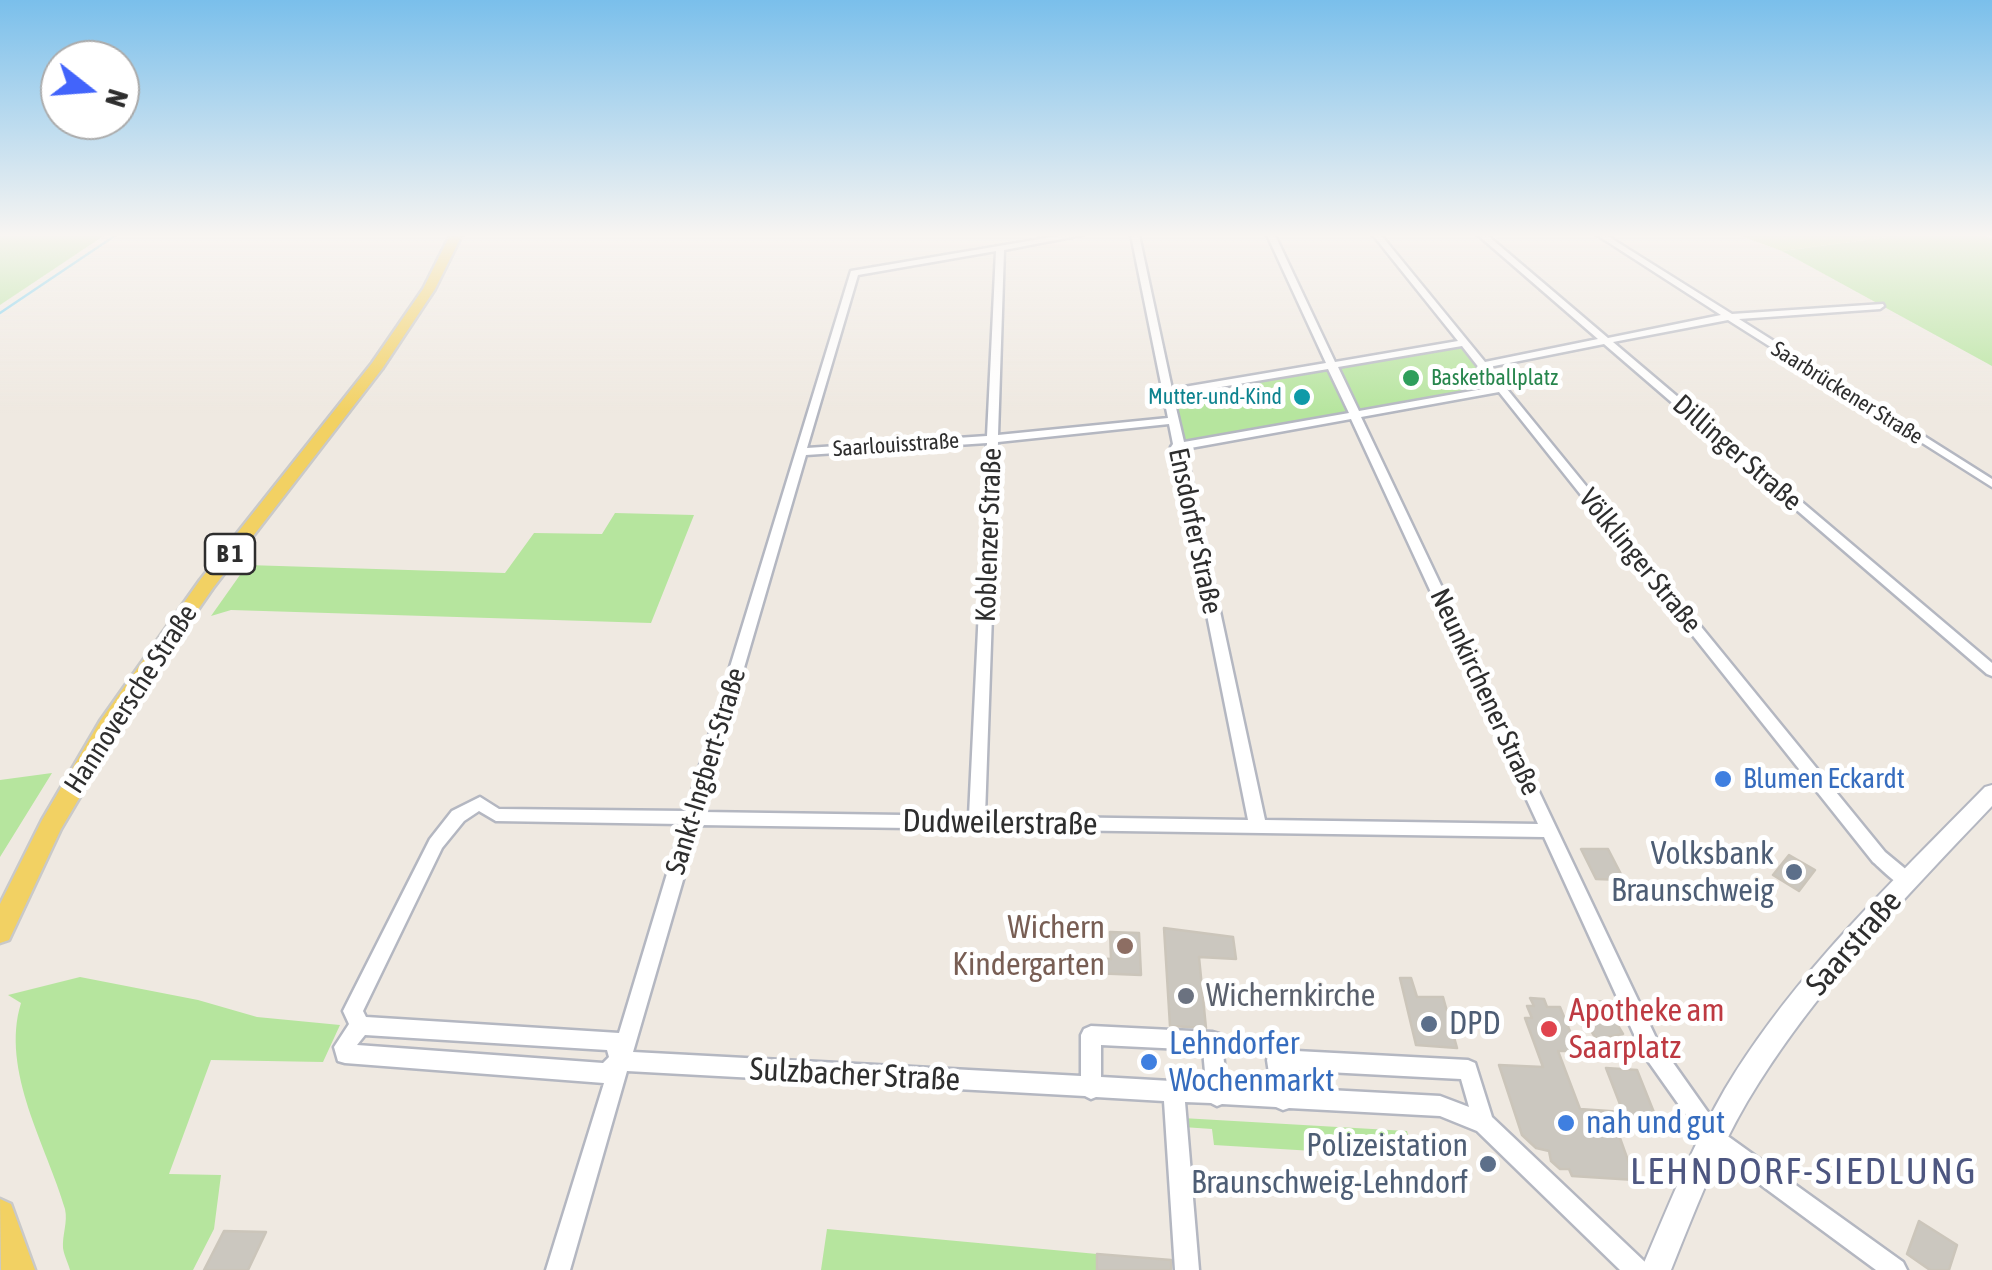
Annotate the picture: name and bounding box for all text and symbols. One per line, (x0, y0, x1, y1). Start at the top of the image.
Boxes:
north arrow (40, 40, 140, 140)
text: N (99, 86, 134, 111)
street label: Saarbrückener Straße (1766, 336, 1928, 450)
place label: Basketballplatz (1431, 365, 1558, 391)
marker: Basketballplatz (1400, 367, 1422, 389)
place label: Mutter-und-Kind (1148, 384, 1282, 410)
marker: Mutter-und-Kind (1291, 386, 1313, 408)
street label: Dillinger Straße (1666, 388, 1808, 518)
street label: Saarlouisstraße (832, 427, 960, 463)
street label: Ensdorfer Straße (1161, 445, 1229, 617)
street label: Koblenzer Straße (969, 447, 1009, 623)
street label: Völklinger Straße (1572, 482, 1708, 640)
road number: B 1 (205, 534, 255, 574)
street label: Neunkirchener Straße (1422, 583, 1548, 801)
street label: Hannoversche Straße (57, 598, 205, 800)
street label: Sankt-Ingbert-Straße (659, 664, 753, 878)
place label: Blumen Eckardt (1743, 762, 1905, 796)
marker: Blumen Eckardt (1712, 768, 1734, 790)
street label: Dudweilerstraße (902, 802, 1098, 844)
place label: Volksbank Braunschweig (1611, 835, 1774, 910)
marker: Volksbank Braunschweig (1783, 861, 1805, 883)
street label: Saarstraße (1798, 883, 1910, 1003)
place label: Wichern Kindergarten (952, 909, 1105, 984)
marker: Wichern Kindergarten (1114, 935, 1136, 957)
place label: Wichernkirche (1206, 977, 1375, 1015)
marker: Wichernkirche (1175, 985, 1197, 1007)
place label: Apotheke am Saarplatz (1569, 992, 1724, 1067)
place label: DPD (1449, 1005, 1501, 1043)
marker: DPD (1418, 1013, 1440, 1035)
marker: Apotheke am Saarplatz (1538, 1018, 1560, 1040)
place label: Lehndorfer Wochenmarkt (1169, 1025, 1334, 1100)
street label: Sulzbacher Straße (749, 1050, 961, 1100)
marker: Lehndorfer Wochenmarkt (1138, 1051, 1160, 1073)
place label: nah und gut (1586, 1104, 1725, 1142)
marker: nah und gut (1555, 1112, 1577, 1134)
place label: Polizeistation Braunschweig-Lehndorf (1191, 1127, 1468, 1202)
district label: LEHNDORF-SIEDLUNG (1630, 1149, 1978, 1195)
marker: Polizeistation Braunschweig-Lehndorf (1477, 1153, 1499, 1175)

